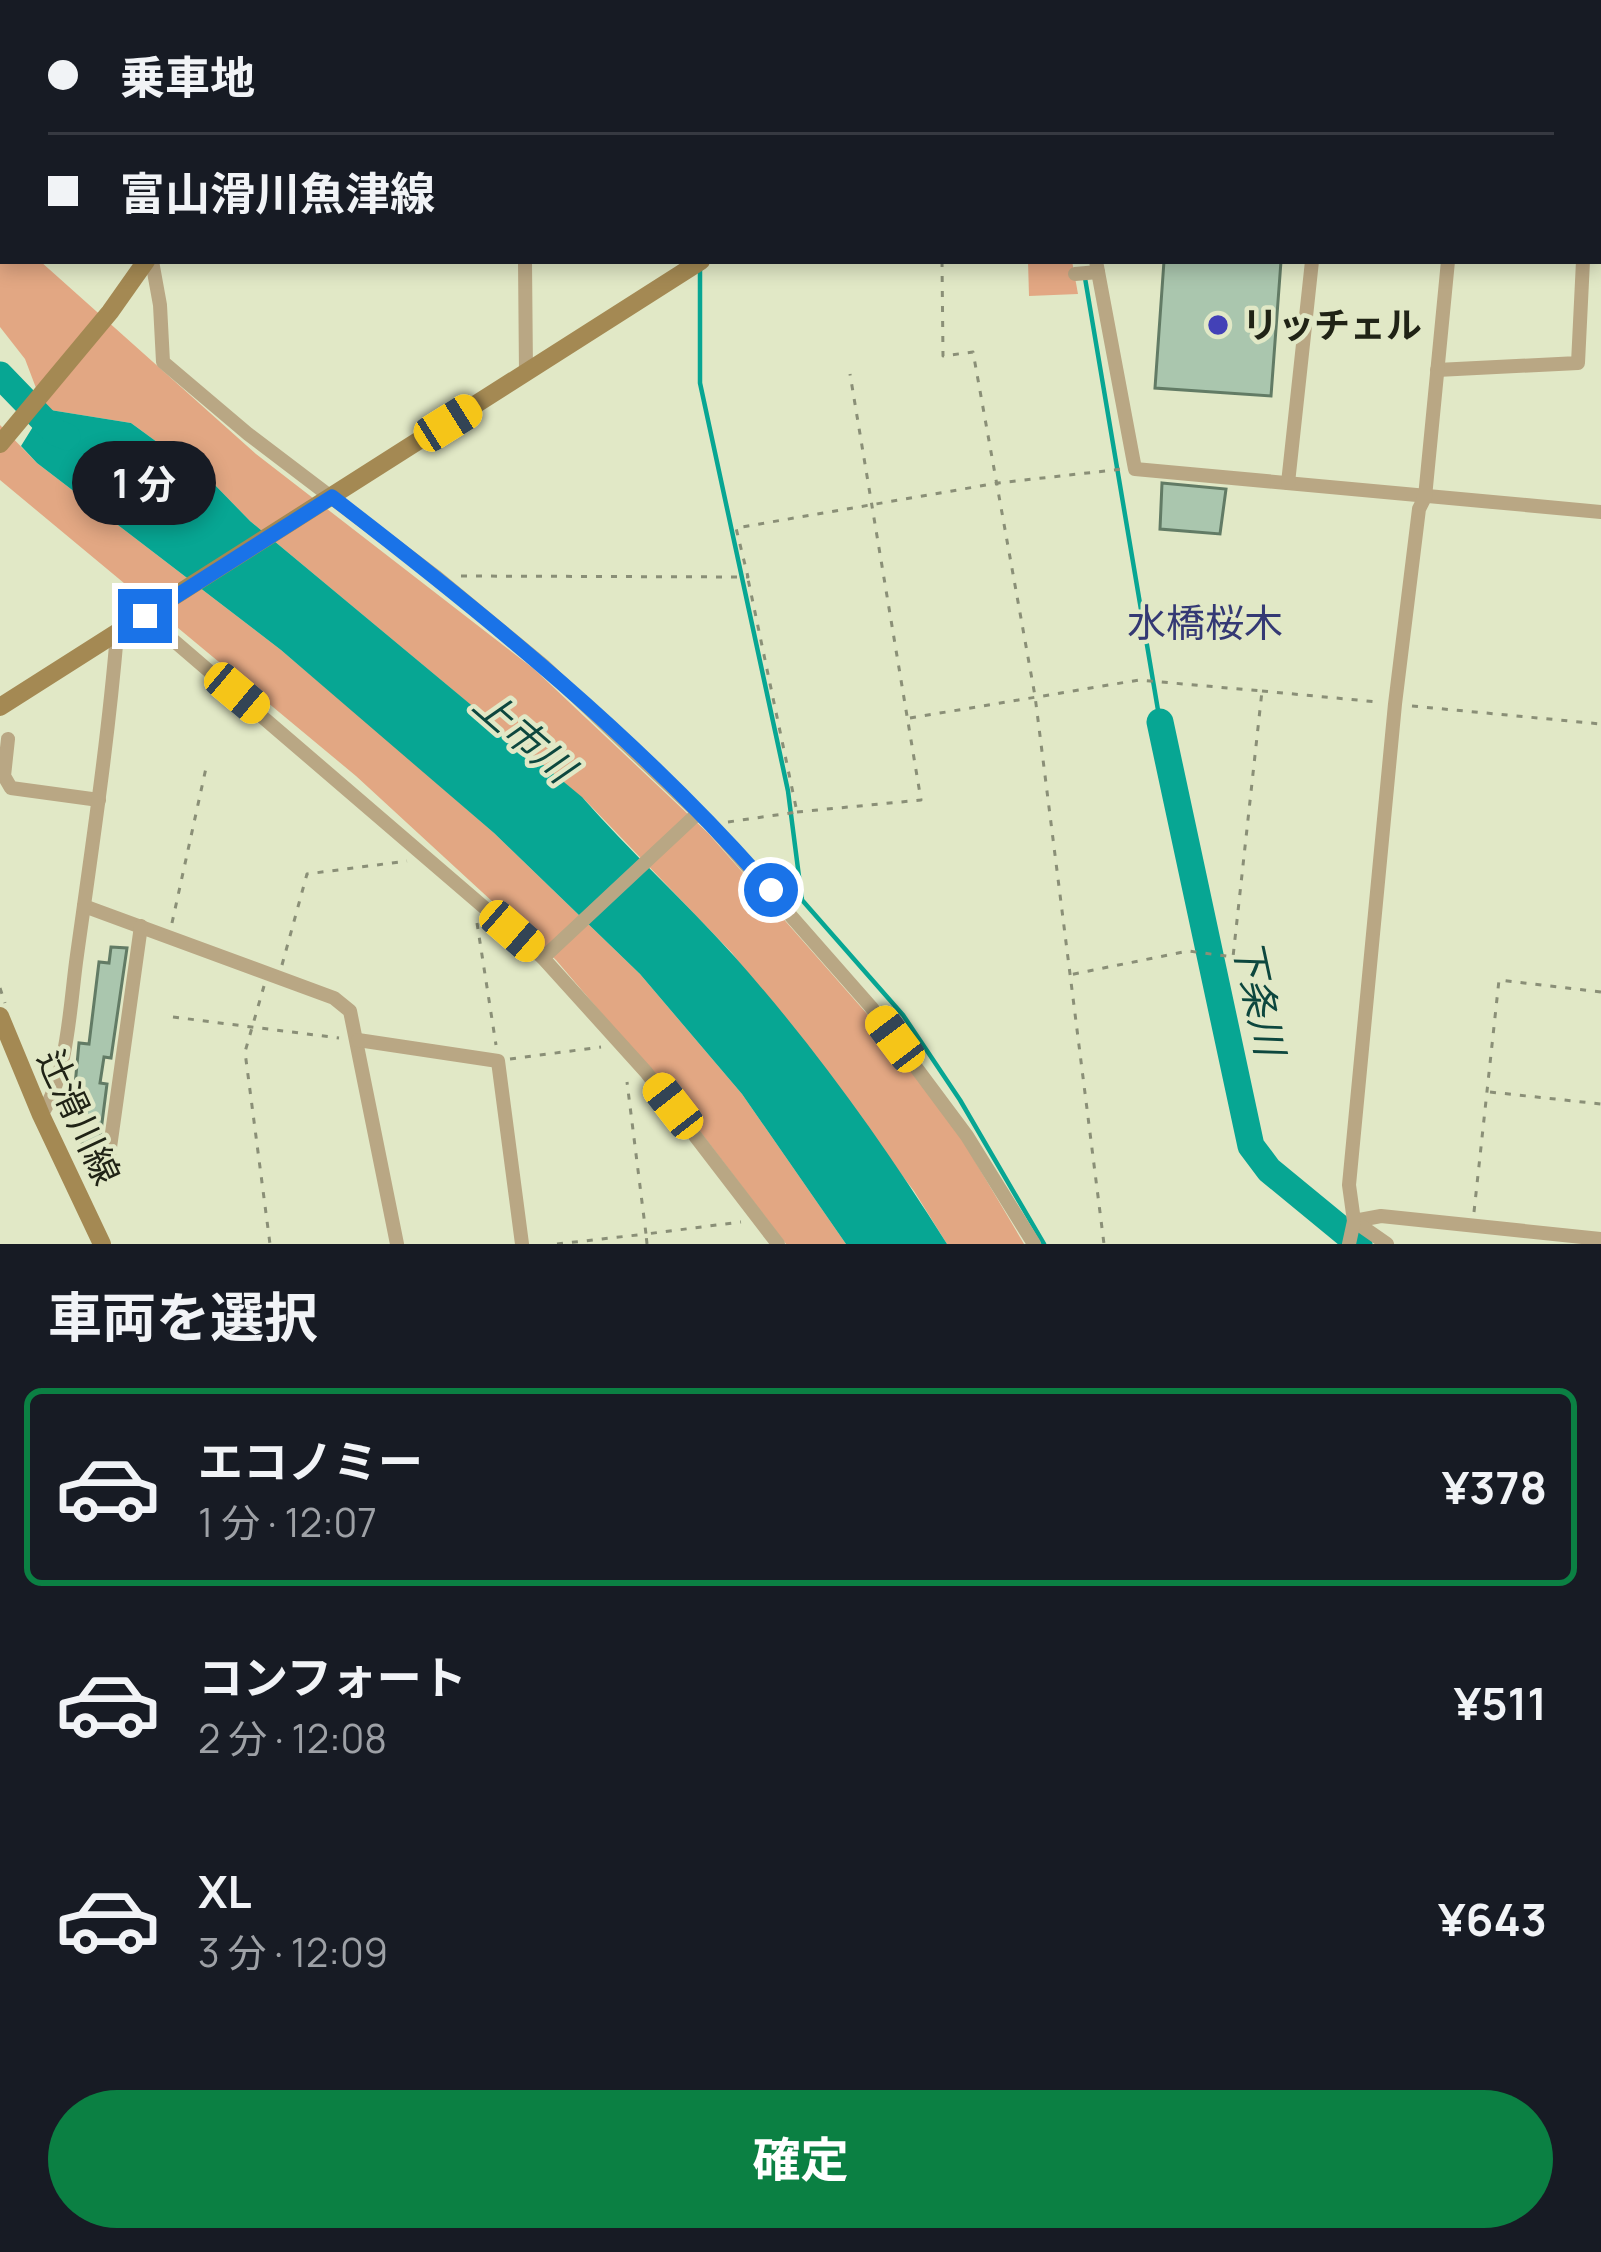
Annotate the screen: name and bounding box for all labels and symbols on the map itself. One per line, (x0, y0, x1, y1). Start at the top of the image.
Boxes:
place label: リッチェル (1242, 300, 1422, 349)
marker: リッチェル (1205, 312, 1231, 338)
car (408, 389, 488, 457)
callout: 1 分 (73, 442, 217, 526)
route end (118, 589, 172, 643)
district label: 水橋桜木 (1127, 595, 1283, 649)
car (198, 656, 276, 730)
water label: 上市川 (463, 676, 590, 797)
route start (744, 863, 798, 917)
car (473, 894, 551, 968)
water label: 下条川 (1221, 934, 1299, 1064)
car (859, 999, 931, 1079)
street label: 辻滑川線 (27, 1041, 132, 1192)
car (637, 1067, 709, 1145)

